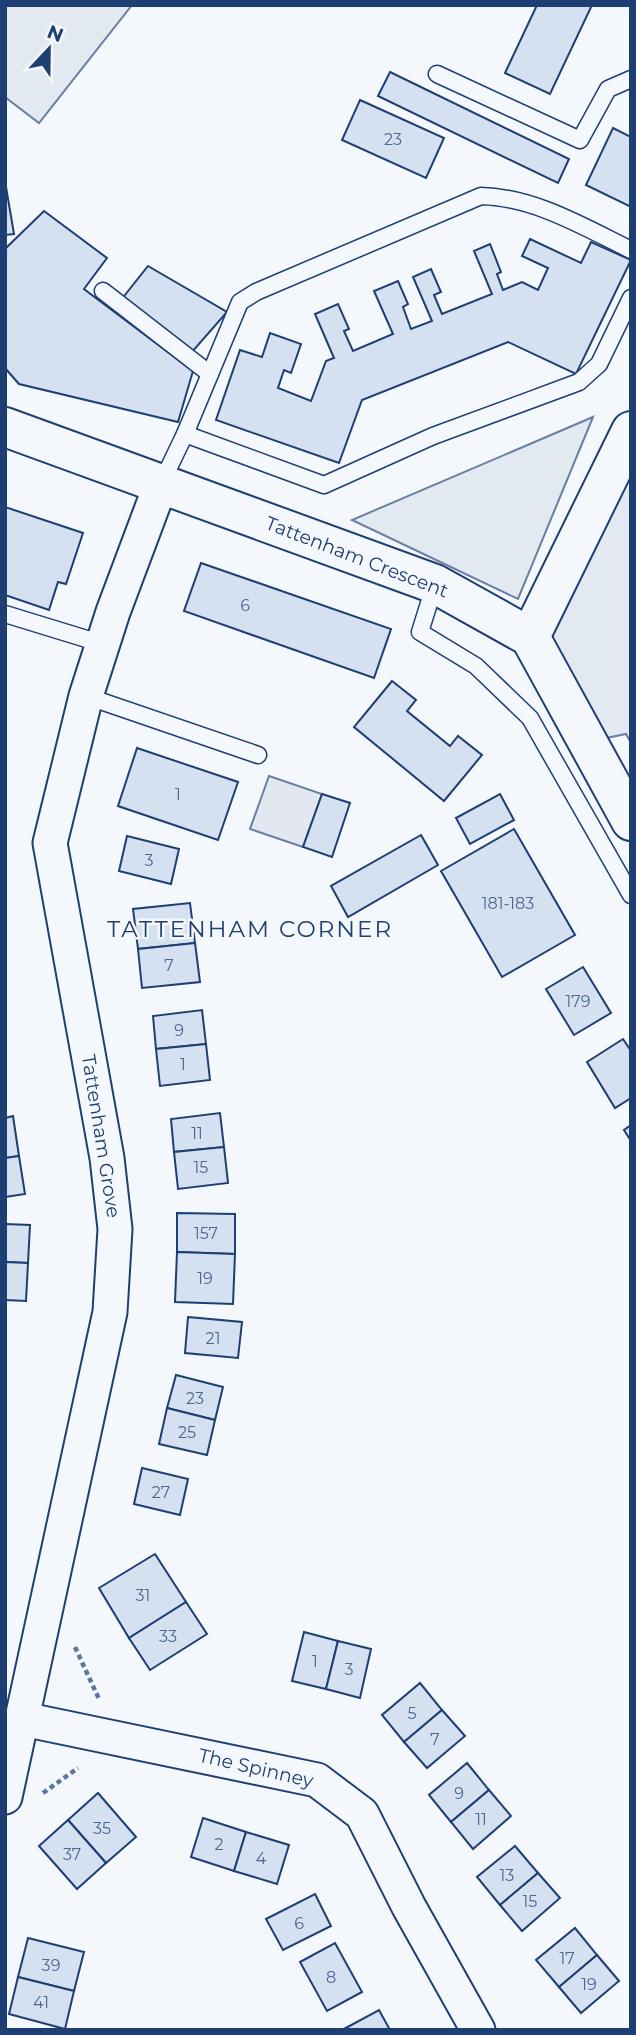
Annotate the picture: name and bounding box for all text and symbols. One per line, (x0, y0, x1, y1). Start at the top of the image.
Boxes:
north arrow (14, 14, 84, 84)
text: N (44, 20, 67, 47)
house number: 23 (384, 130, 402, 149)
street label: Tattenham Crescent (262, 511, 452, 603)
house number: 6 (240, 596, 250, 615)
house number: 1 (175, 785, 181, 804)
house number: 3 (144, 851, 154, 870)
house number: 181-183 (482, 894, 534, 913)
district label: TATTENHAM CORNER (107, 915, 393, 943)
house number: 7 (164, 956, 174, 975)
house number: 179 (566, 992, 590, 1011)
house number: 9 (174, 1021, 184, 1040)
street label: Tattenham Grove (77, 1053, 125, 1219)
house number: 1 (180, 1055, 186, 1074)
house number: 11 (191, 1124, 203, 1143)
house number: 15 (194, 1158, 208, 1177)
house number: 157 (194, 1224, 218, 1243)
house number: 19 (197, 1269, 213, 1288)
house number: 21 (206, 1329, 220, 1348)
house number: 23 (186, 1389, 204, 1408)
house number: 25 (178, 1423, 196, 1442)
house number: 27 (152, 1483, 170, 1502)
house number: 31 (136, 1586, 150, 1605)
house number: 33 (159, 1627, 177, 1646)
house number: 1 (312, 1652, 318, 1671)
house number: 3 (344, 1660, 354, 1679)
house number: 5 (407, 1704, 417, 1723)
house number: 7 (430, 1730, 440, 1749)
street label: The Spinney (196, 1744, 316, 1793)
house number: 9 (454, 1784, 464, 1803)
house number: 11 (475, 1810, 487, 1829)
house number: 35 (93, 1819, 111, 1838)
house number: 2 (214, 1835, 224, 1854)
house number: 37 (63, 1845, 81, 1864)
house number: 4 (256, 1849, 267, 1868)
house number: 13 (500, 1866, 514, 1885)
house number: 15 (523, 1892, 537, 1911)
house number: 6 (294, 1914, 304, 1933)
house number: 17 (559, 1949, 575, 1968)
house number: 39 (42, 1956, 60, 1975)
house number: 8 (326, 1968, 336, 1987)
house number: 19 (581, 1975, 597, 1994)
house number: 41 (33, 1993, 49, 2012)

